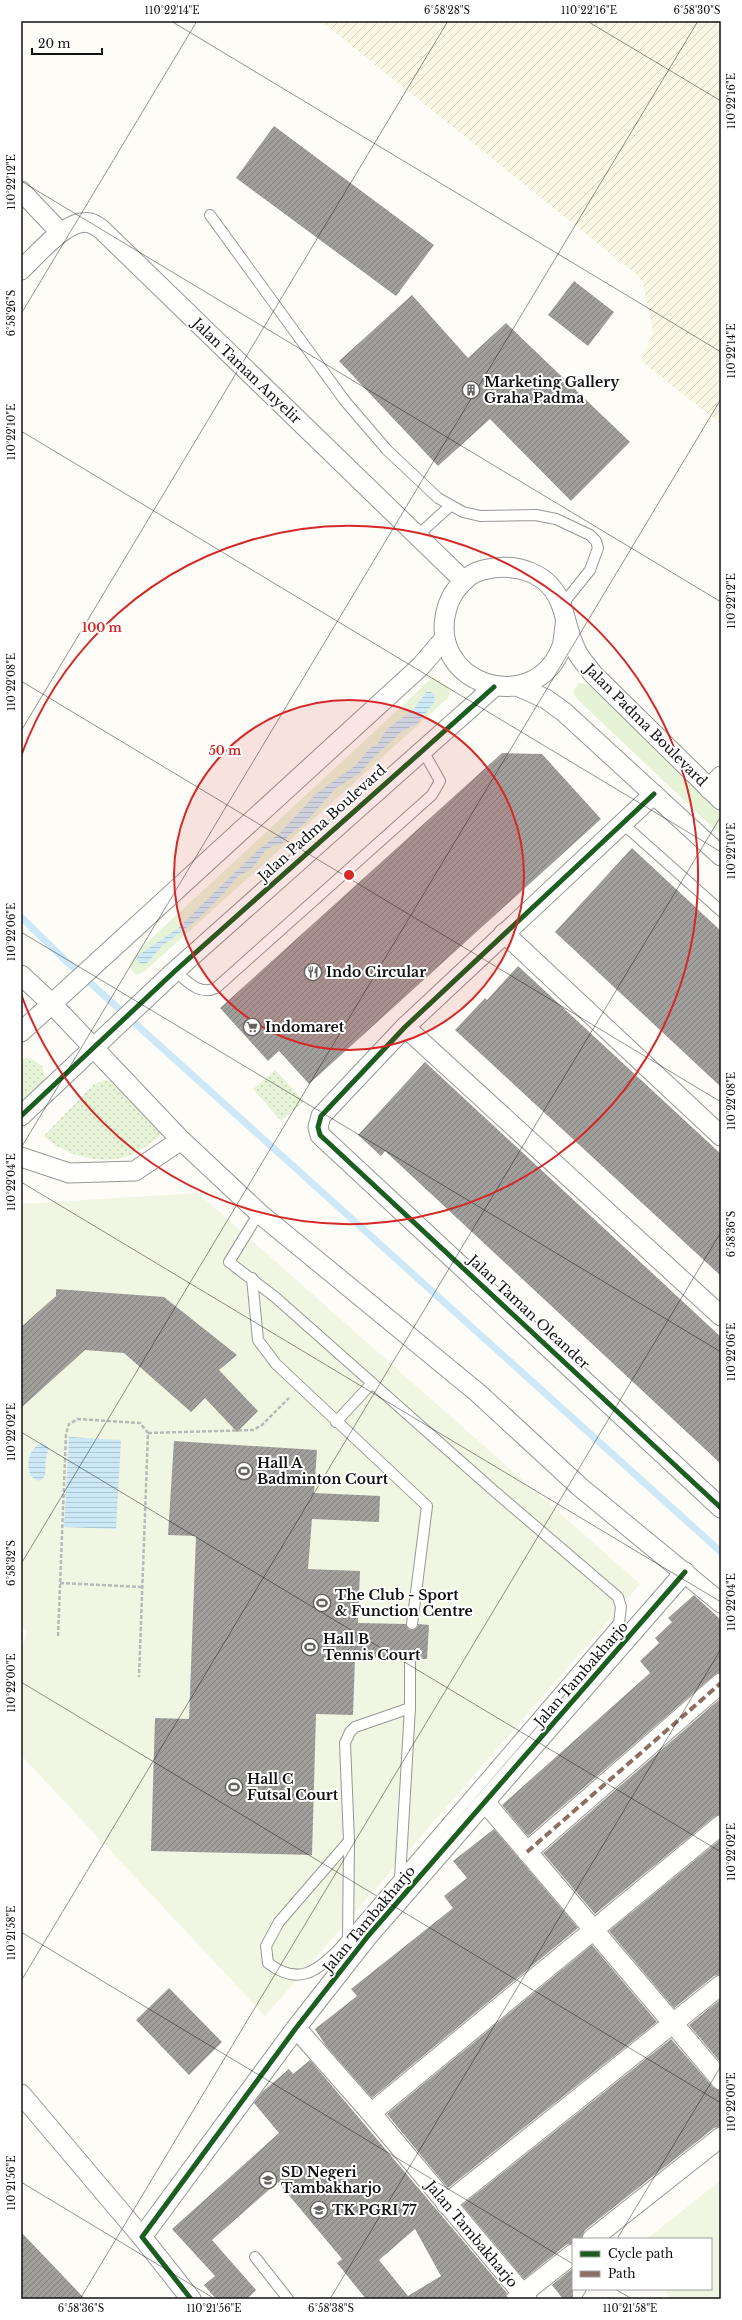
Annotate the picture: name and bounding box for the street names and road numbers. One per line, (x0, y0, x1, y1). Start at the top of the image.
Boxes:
street label: Jalan Taman Anyelir (187, 313, 305, 428)
street label: Jalan Padma Boulevard (580, 659, 711, 790)
street label: Jalan Padma Boulevard (253, 760, 390, 887)
street label: Jalan Taman Oleander (463, 1250, 594, 1373)
street label: Jalan Tambakharjo (529, 1618, 632, 1732)
street label: Jalan Tambakharjo (318, 1862, 419, 1978)
street label: Jalan Tambakharjo (421, 2175, 522, 2291)

